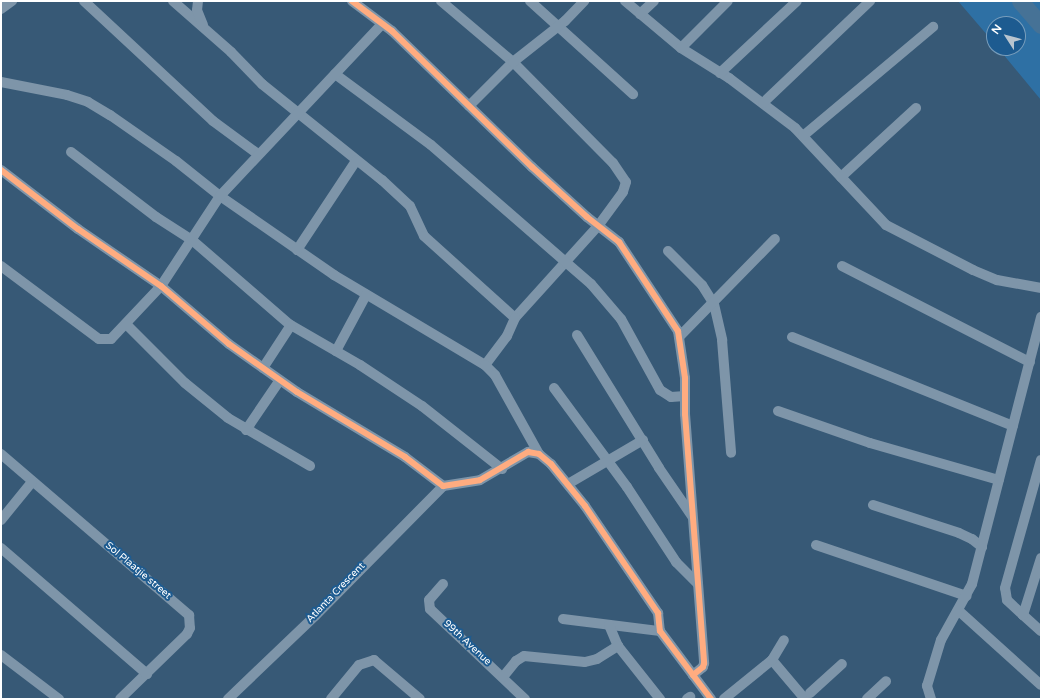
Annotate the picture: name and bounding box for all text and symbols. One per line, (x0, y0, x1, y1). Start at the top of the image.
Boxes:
north arrow (986, 16, 1026, 56)
text: N (989, 22, 1005, 37)
street label: Sol Plaatjie street (103, 540, 173, 602)
street label: Atlanta Crescent (304, 560, 368, 626)
street label: 99th Avenue (441, 618, 493, 668)

